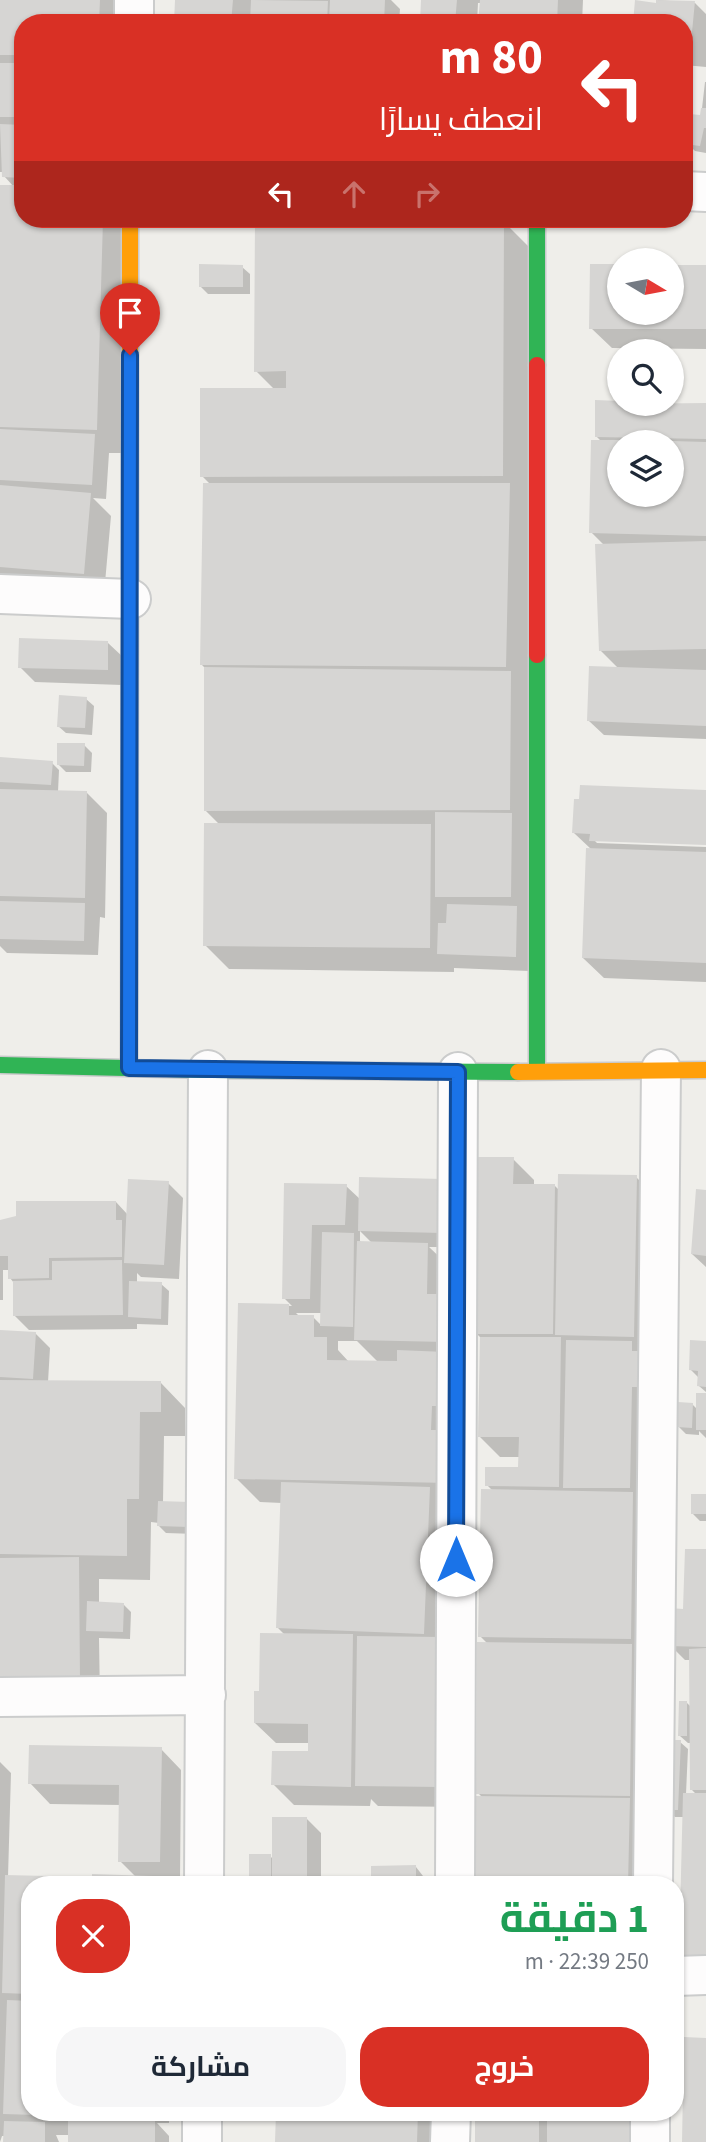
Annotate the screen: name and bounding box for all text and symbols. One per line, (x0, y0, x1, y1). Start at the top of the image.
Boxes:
text: 80 m (439, 23, 543, 93)
icon: left (567, 42, 658, 133)
text: انعطف يسارًا (379, 97, 543, 143)
icon: left (262, 175, 300, 213)
icon: ahead (335, 175, 373, 213)
icon: right (408, 175, 446, 213)
north arrow (607, 248, 684, 326)
map controls (607, 248, 684, 507)
pin (100, 283, 160, 355)
icon: arrive (111, 294, 149, 332)
button: search (607, 339, 684, 416)
button: layers (607, 430, 684, 507)
position arrow (419, 1523, 493, 1597)
text: 1 دقيقة (500, 1889, 649, 1949)
button: close (56, 1899, 130, 1973)
text: 250 m · 22:39 (525, 1945, 649, 1978)
button: مشاركة (56, 2027, 346, 2107)
button: خروج (360, 2027, 649, 2107)

